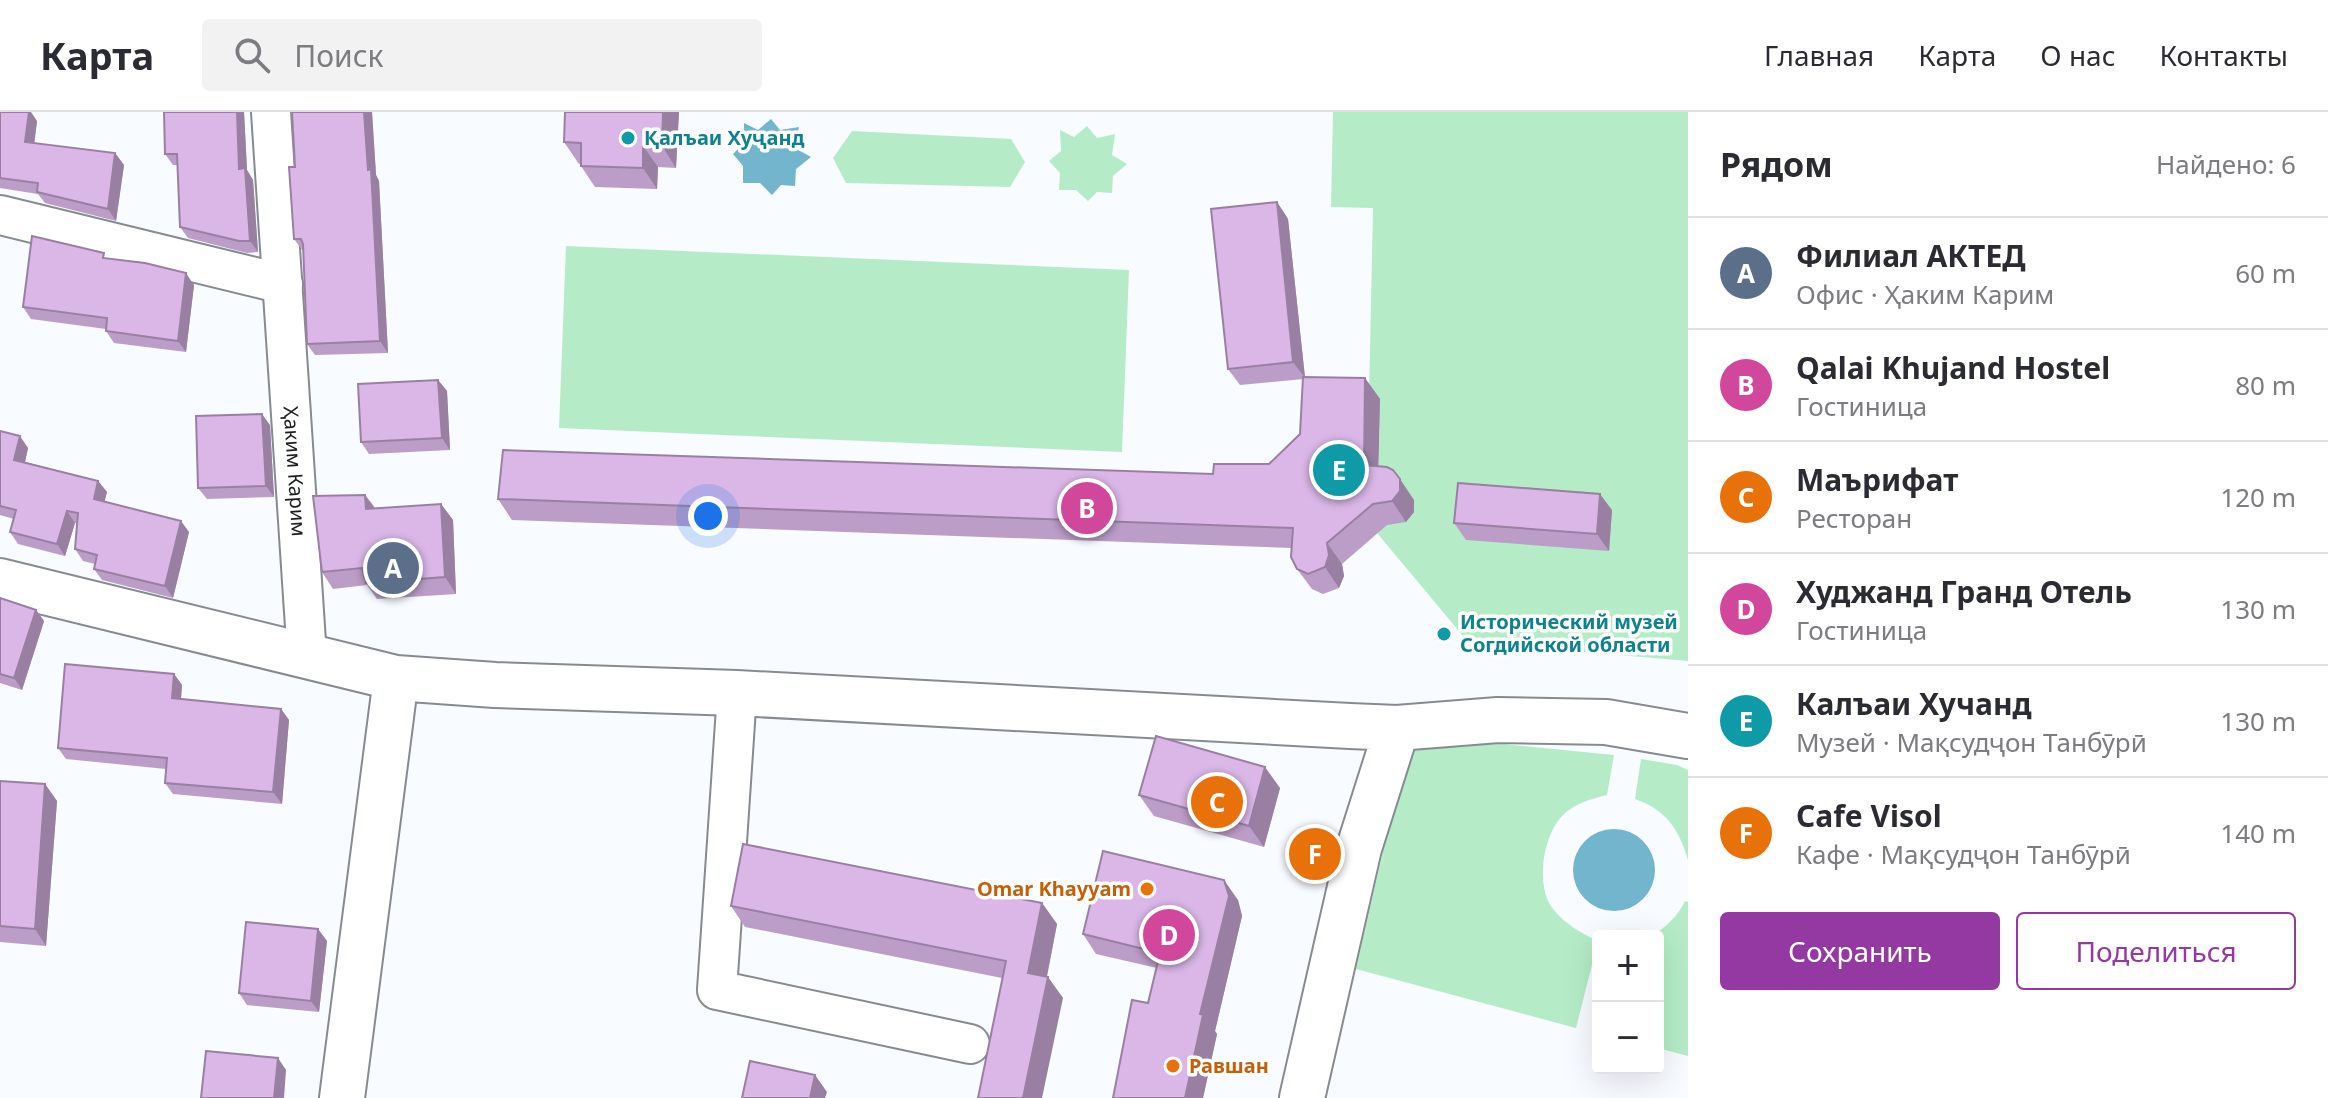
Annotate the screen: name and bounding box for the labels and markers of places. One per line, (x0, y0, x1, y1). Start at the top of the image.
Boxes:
place label: Қалъаи Хуҷанд (644, 124, 805, 151)
marker: Қалъаи Хуҷанд (619, 129, 637, 147)
pin: E (1313, 440, 1365, 500)
pin: B (1061, 478, 1113, 538)
pin: A (367, 538, 419, 598)
place label: Исторический музей Согдийской области (1460, 608, 1678, 658)
marker: Исторический музей Согдийской области (1435, 625, 1453, 643)
pin: C (1191, 772, 1243, 832)
pin: F (1289, 824, 1341, 884)
place label: Omar Khayyam (977, 875, 1131, 902)
marker: Omar Khayyam (1138, 880, 1156, 898)
pin: D (1143, 905, 1195, 965)
place label: Равшан (1189, 1052, 1269, 1079)
marker: Равшан (1164, 1057, 1182, 1075)

